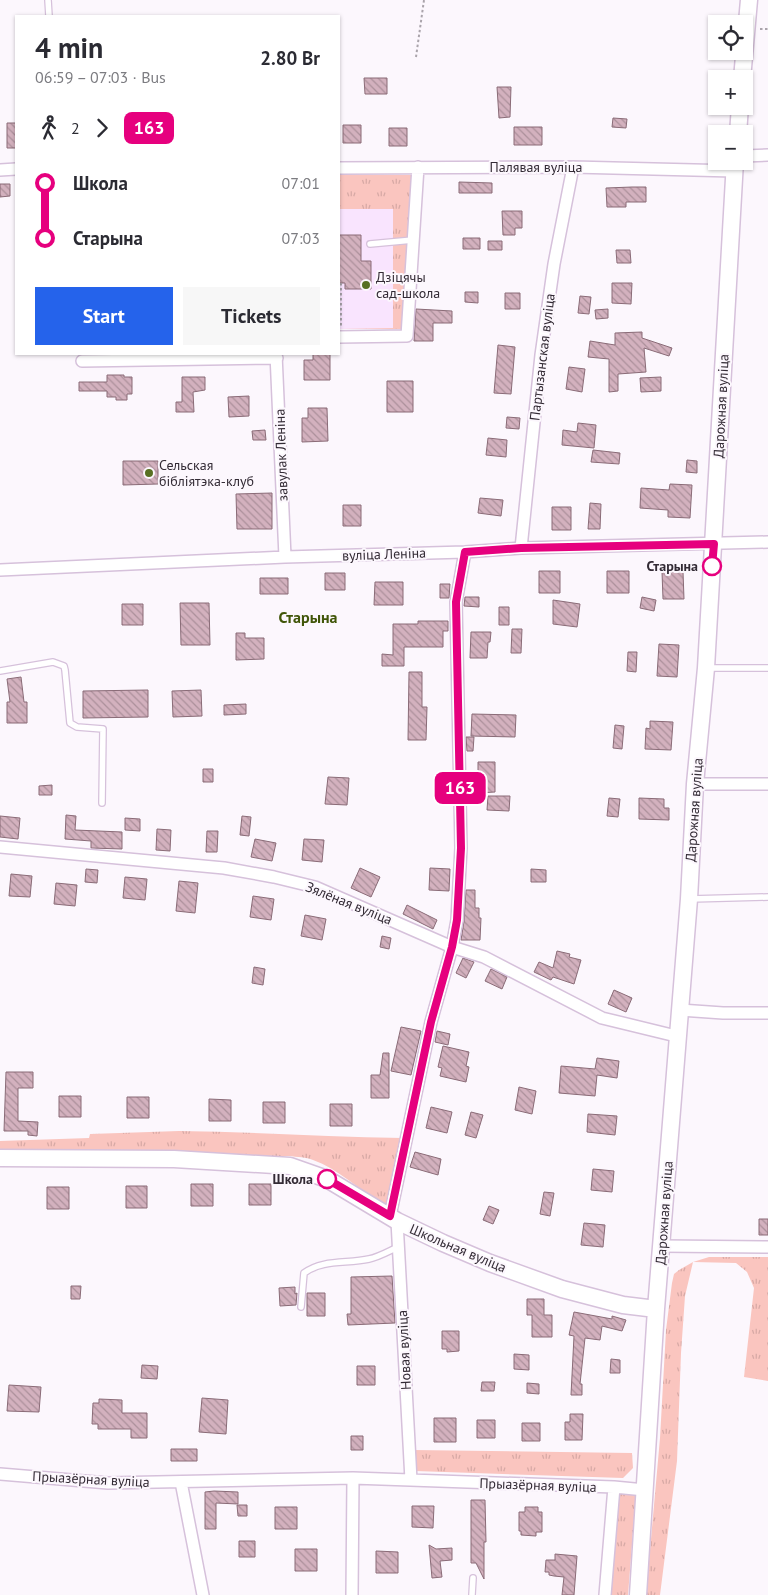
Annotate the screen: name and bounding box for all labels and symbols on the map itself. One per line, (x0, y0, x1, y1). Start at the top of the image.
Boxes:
street label: Палявая вуліца (490, 158, 583, 176)
place label: Дзіцячы сад-школа (376, 268, 440, 302)
marker: Дзіцячы сад-школа (360, 279, 372, 291)
street label: Партызанская вуліца (525, 292, 559, 422)
street label: Дарожная вуліца (709, 353, 733, 458)
street label: завулак Леніна (270, 408, 292, 501)
place label: Сельская бібліятэка-клуб (159, 456, 254, 490)
marker: Сельская бібліятэка-клуб (143, 467, 155, 479)
street label: вуліца Леніна (342, 544, 426, 564)
marker: Старына (702, 556, 722, 576)
place label: Старына (647, 557, 698, 575)
district label: Старына (279, 607, 337, 627)
street label: Дарожная вуліца (681, 757, 707, 863)
line badge: 163 (431, 772, 489, 804)
street label: Зялёная вуліца (303, 877, 395, 929)
street label: Дарожная вуліца (651, 1160, 677, 1266)
marker: Школа (317, 1169, 337, 1189)
place label: Школа (273, 1170, 313, 1188)
street label: Школьная вуліца (407, 1220, 509, 1277)
street label: Новая вуліца (393, 1310, 415, 1390)
street label: Прыазёрная вуліца (32, 1467, 150, 1491)
street label: Прыазёрная вуліца (479, 1474, 597, 1496)

